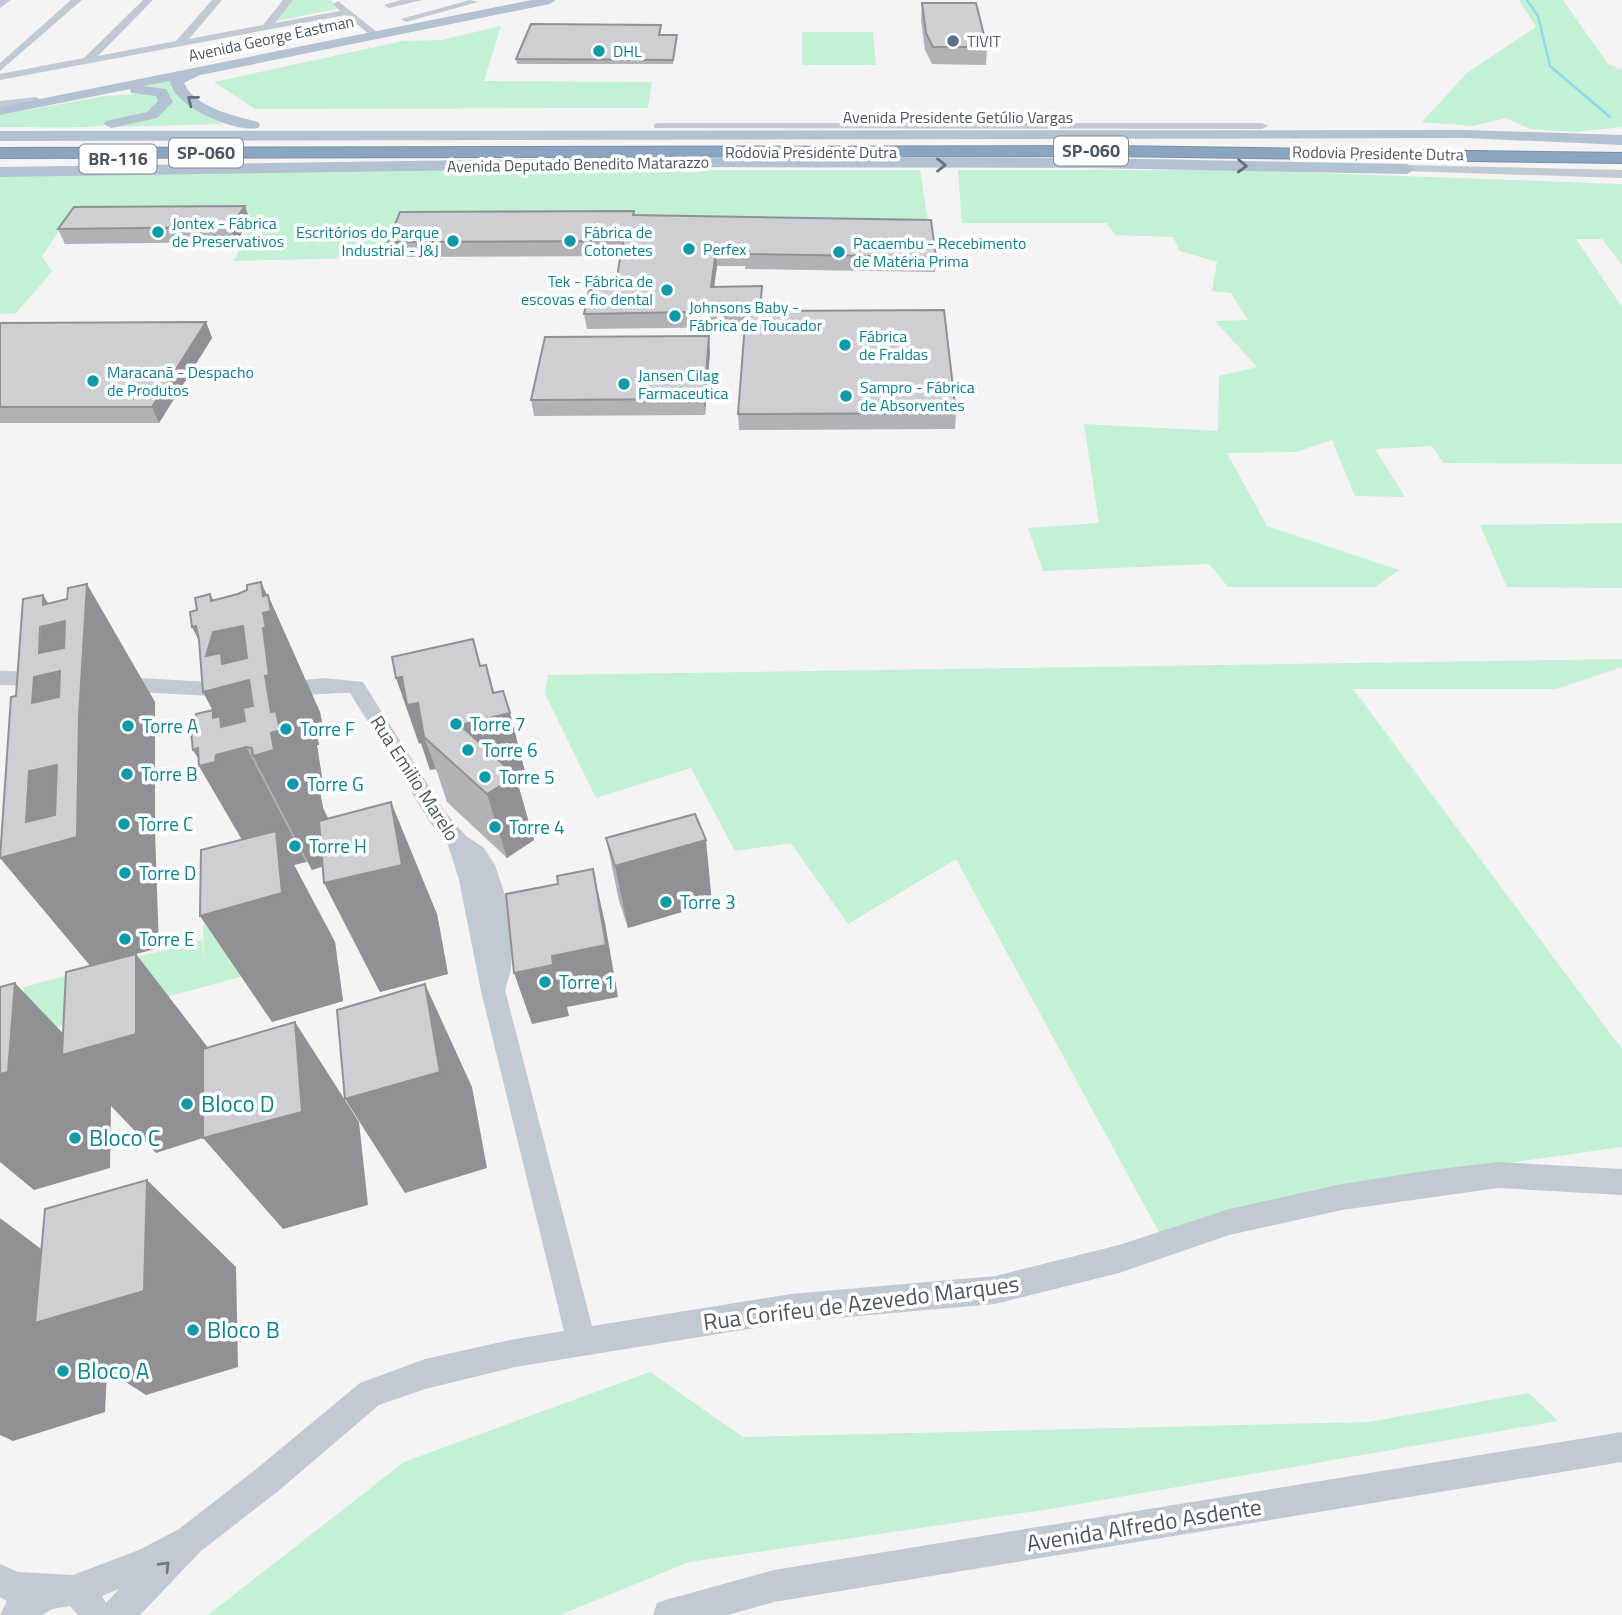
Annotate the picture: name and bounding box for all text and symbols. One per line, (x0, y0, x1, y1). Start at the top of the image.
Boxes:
street label: Avenida George Eastman (186, 9, 356, 67)
place label: TIVIT (967, 29, 1002, 53)
marker: TIVIT (945, 33, 961, 49)
place label: DHL (613, 39, 642, 63)
marker: DHL (591, 43, 607, 59)
one-way arrow (187, 95, 199, 108)
street label: Avenida Presidente Getúlio Vargas (843, 105, 1073, 129)
road number: SP-060 (1054, 136, 1128, 166)
road number: SP-060 (169, 138, 243, 168)
street label: Rodovia Presidente Dutra (725, 140, 897, 164)
street label: Rodovia Presidente Dutra (1292, 140, 1464, 166)
road number: BR-116 (80, 144, 156, 174)
street label: Avenida Deputado Benedito Matarazzo (447, 150, 709, 178)
one-way arrow (936, 157, 947, 173)
one-way arrow (1237, 158, 1248, 173)
place label: Jontex - Fábrica de Preservativos (172, 211, 284, 253)
place label: Escritórios do Parque Industrial - J&J (296, 220, 439, 262)
place label: Fábrica de Cotonetes (584, 220, 653, 262)
marker: Jontex - Fábrica de Preservativos (150, 224, 166, 240)
place label: Pacaembu - Recebimento de Matéria Prima (853, 231, 1027, 273)
marker: Escritórios do Parque Industrial - J&J (445, 233, 461, 249)
marker: Fábrica de Cotonetes (562, 233, 578, 249)
place label: Perfex (703, 237, 746, 261)
marker: Perfex (681, 241, 697, 257)
marker: Pacaembu - Recebimento de Matéria Prima (831, 244, 847, 260)
place label: Tek - Fábrica de escovas e fio dental (521, 269, 653, 311)
marker: Tek - Fábrica de escovas e fio dental (659, 282, 675, 298)
place label: Johnsons Baby - Fábrica de Toucador (689, 295, 823, 337)
marker: Johnsons Baby - Fábrica de Toucador (667, 308, 683, 324)
place label: Fábrica de Fraldas (859, 324, 928, 366)
marker: Fábrica de Fraldas (837, 337, 853, 353)
place label: Maracanã - Despacho de Produtos (107, 360, 254, 402)
place label: Jansen Cilag Farmaceutica (638, 363, 728, 405)
marker: Maracanã - Despacho de Produtos (85, 373, 101, 389)
place label: Sampro - Fábrica de Absorventes (860, 375, 975, 417)
marker: Jansen Cilag Farmaceutica (616, 376, 632, 392)
marker: Sampro - Fábrica de Absorventes (838, 388, 854, 404)
street label: Rua Emilio Marelo (364, 709, 467, 846)
place label: Torre 7 (470, 709, 526, 738)
place label: Torre A (142, 711, 198, 740)
place label: Torre F (300, 714, 355, 743)
marker: Torre 7 (448, 716, 464, 732)
marker: Torre A (120, 718, 136, 734)
marker: Torre F (278, 721, 294, 737)
place label: Torre 6 (482, 735, 538, 764)
marker: Torre 6 (460, 742, 476, 758)
place label: Torre B (141, 759, 198, 788)
place label: Torre 5 (499, 762, 555, 791)
marker: Torre B (119, 766, 135, 782)
place label: Torre G (307, 769, 364, 798)
marker: Torre 5 (477, 769, 493, 785)
marker: Torre G (285, 776, 301, 792)
place label: Torre C (138, 809, 193, 838)
place label: Torre 4 (509, 812, 565, 841)
marker: Torre C (116, 816, 132, 832)
marker: Torre 4 (487, 819, 503, 835)
place label: Torre H (309, 831, 367, 860)
marker: Torre H (287, 838, 303, 854)
place label: Torre D (139, 858, 196, 887)
marker: Torre D (117, 865, 133, 881)
place label: Torre 3 (680, 887, 736, 916)
marker: Torre 3 (658, 894, 674, 910)
place label: Torre E (139, 924, 195, 953)
marker: Torre E (117, 931, 133, 947)
place label: Torre 1 (559, 967, 615, 996)
marker: Torre 1 (537, 974, 553, 990)
place label: Bloco D (201, 1086, 275, 1121)
marker: Bloco D (179, 1096, 195, 1112)
place label: Bloco C (89, 1120, 160, 1155)
marker: Bloco C (67, 1130, 83, 1146)
street label: Rua Corifeu de Azevedo Marques (701, 1266, 1021, 1339)
place label: Bloco B (207, 1312, 280, 1347)
marker: Bloco B (185, 1322, 201, 1338)
place label: Bloco A (77, 1353, 150, 1388)
marker: Bloco A (55, 1363, 71, 1379)
street label: Avenida Alfredo Asdente (1024, 1489, 1264, 1560)
one-way arrow (156, 1561, 169, 1574)

